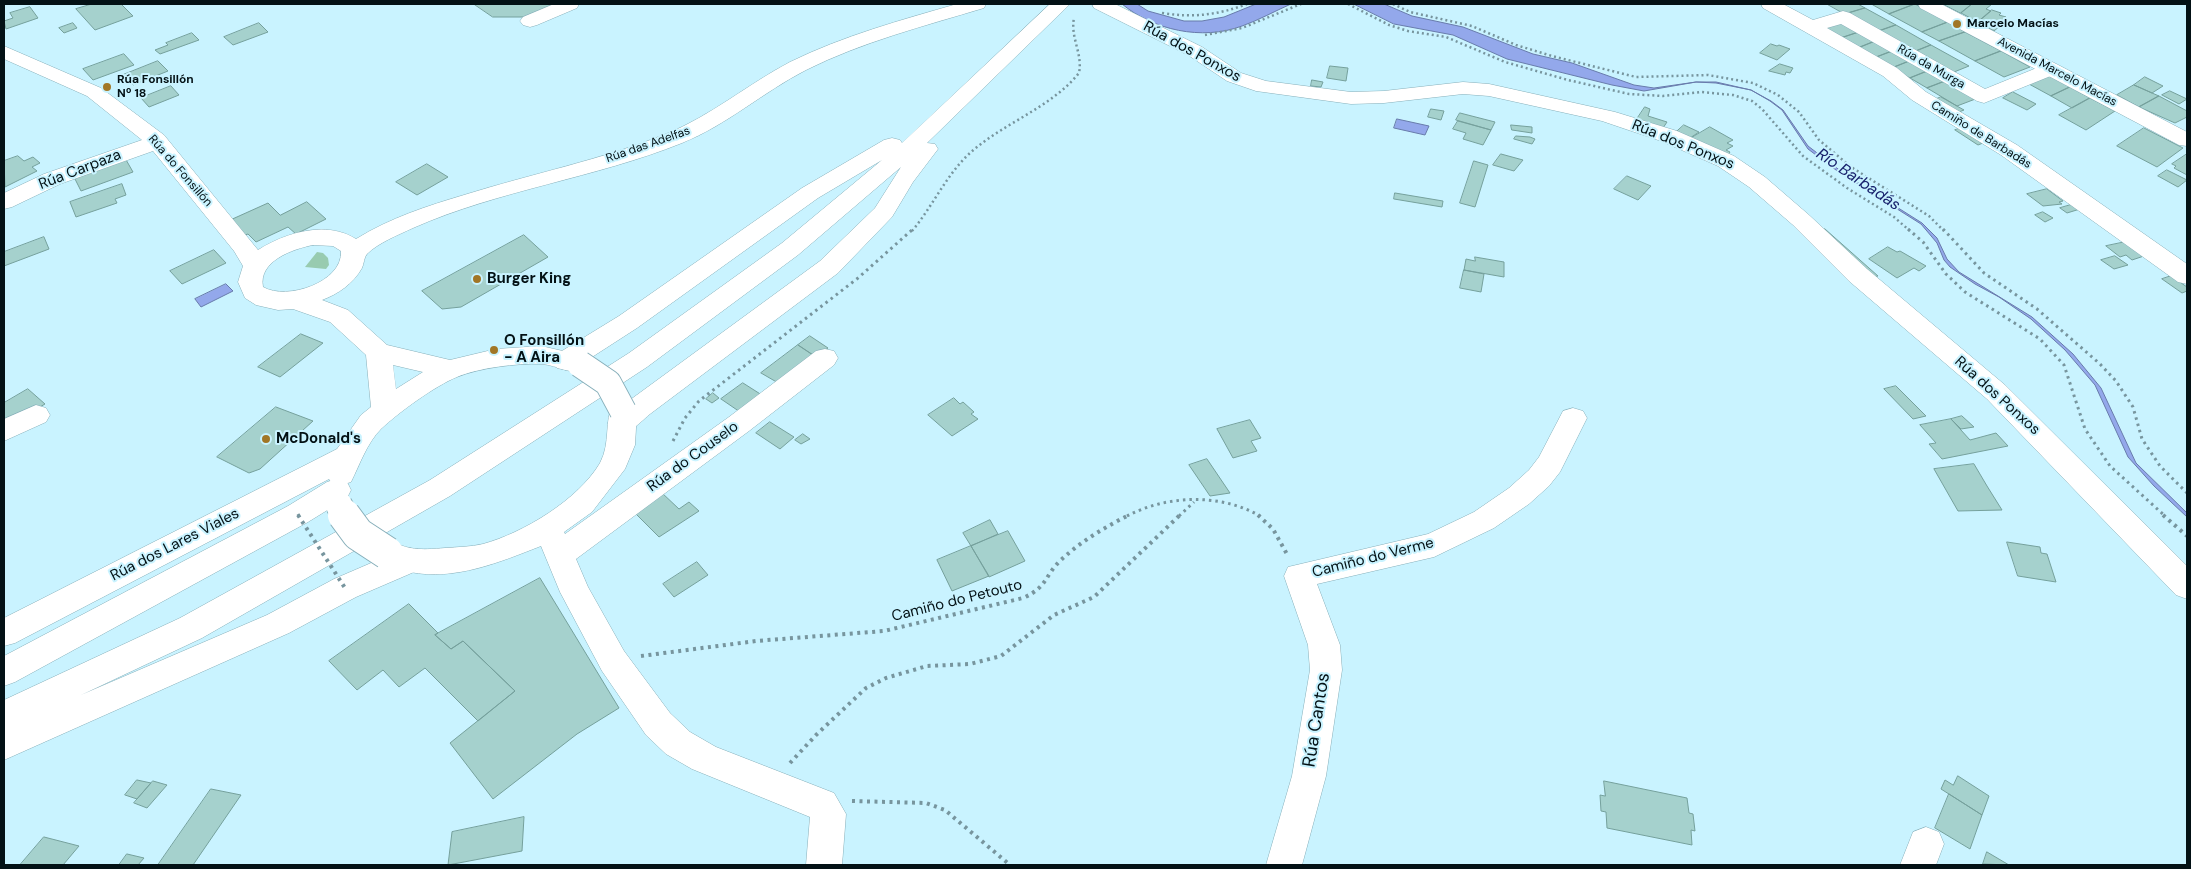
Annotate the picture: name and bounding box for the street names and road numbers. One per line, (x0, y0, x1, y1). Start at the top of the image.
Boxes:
street label: Rúa dos Ponxos (1140, 18, 1244, 86)
street label: Avenida Marcelo Macías (1995, 34, 2119, 110)
street label: Rúa da Murga (1895, 42, 1967, 92)
street label: Camiño de Barbadás (1928, 98, 2034, 172)
street label: Rúa dos Ponxos (1629, 116, 1737, 174)
street label: Rúa das Adelfas (604, 124, 692, 166)
street label: Rúa do Fonsillón (145, 132, 215, 210)
street label: Rúa Carpaza (36, 146, 124, 194)
street label: Rúa dos Ponxos (1951, 353, 2043, 439)
street label: Rúa do Couselo (644, 418, 742, 496)
street label: Rúa dos Lares Viales (108, 505, 242, 585)
street label: Camiño do Verme (1310, 534, 1436, 582)
street label: Camiño do Petouto (890, 576, 1024, 626)
street label: Rúa Cantos (1299, 671, 1335, 769)

